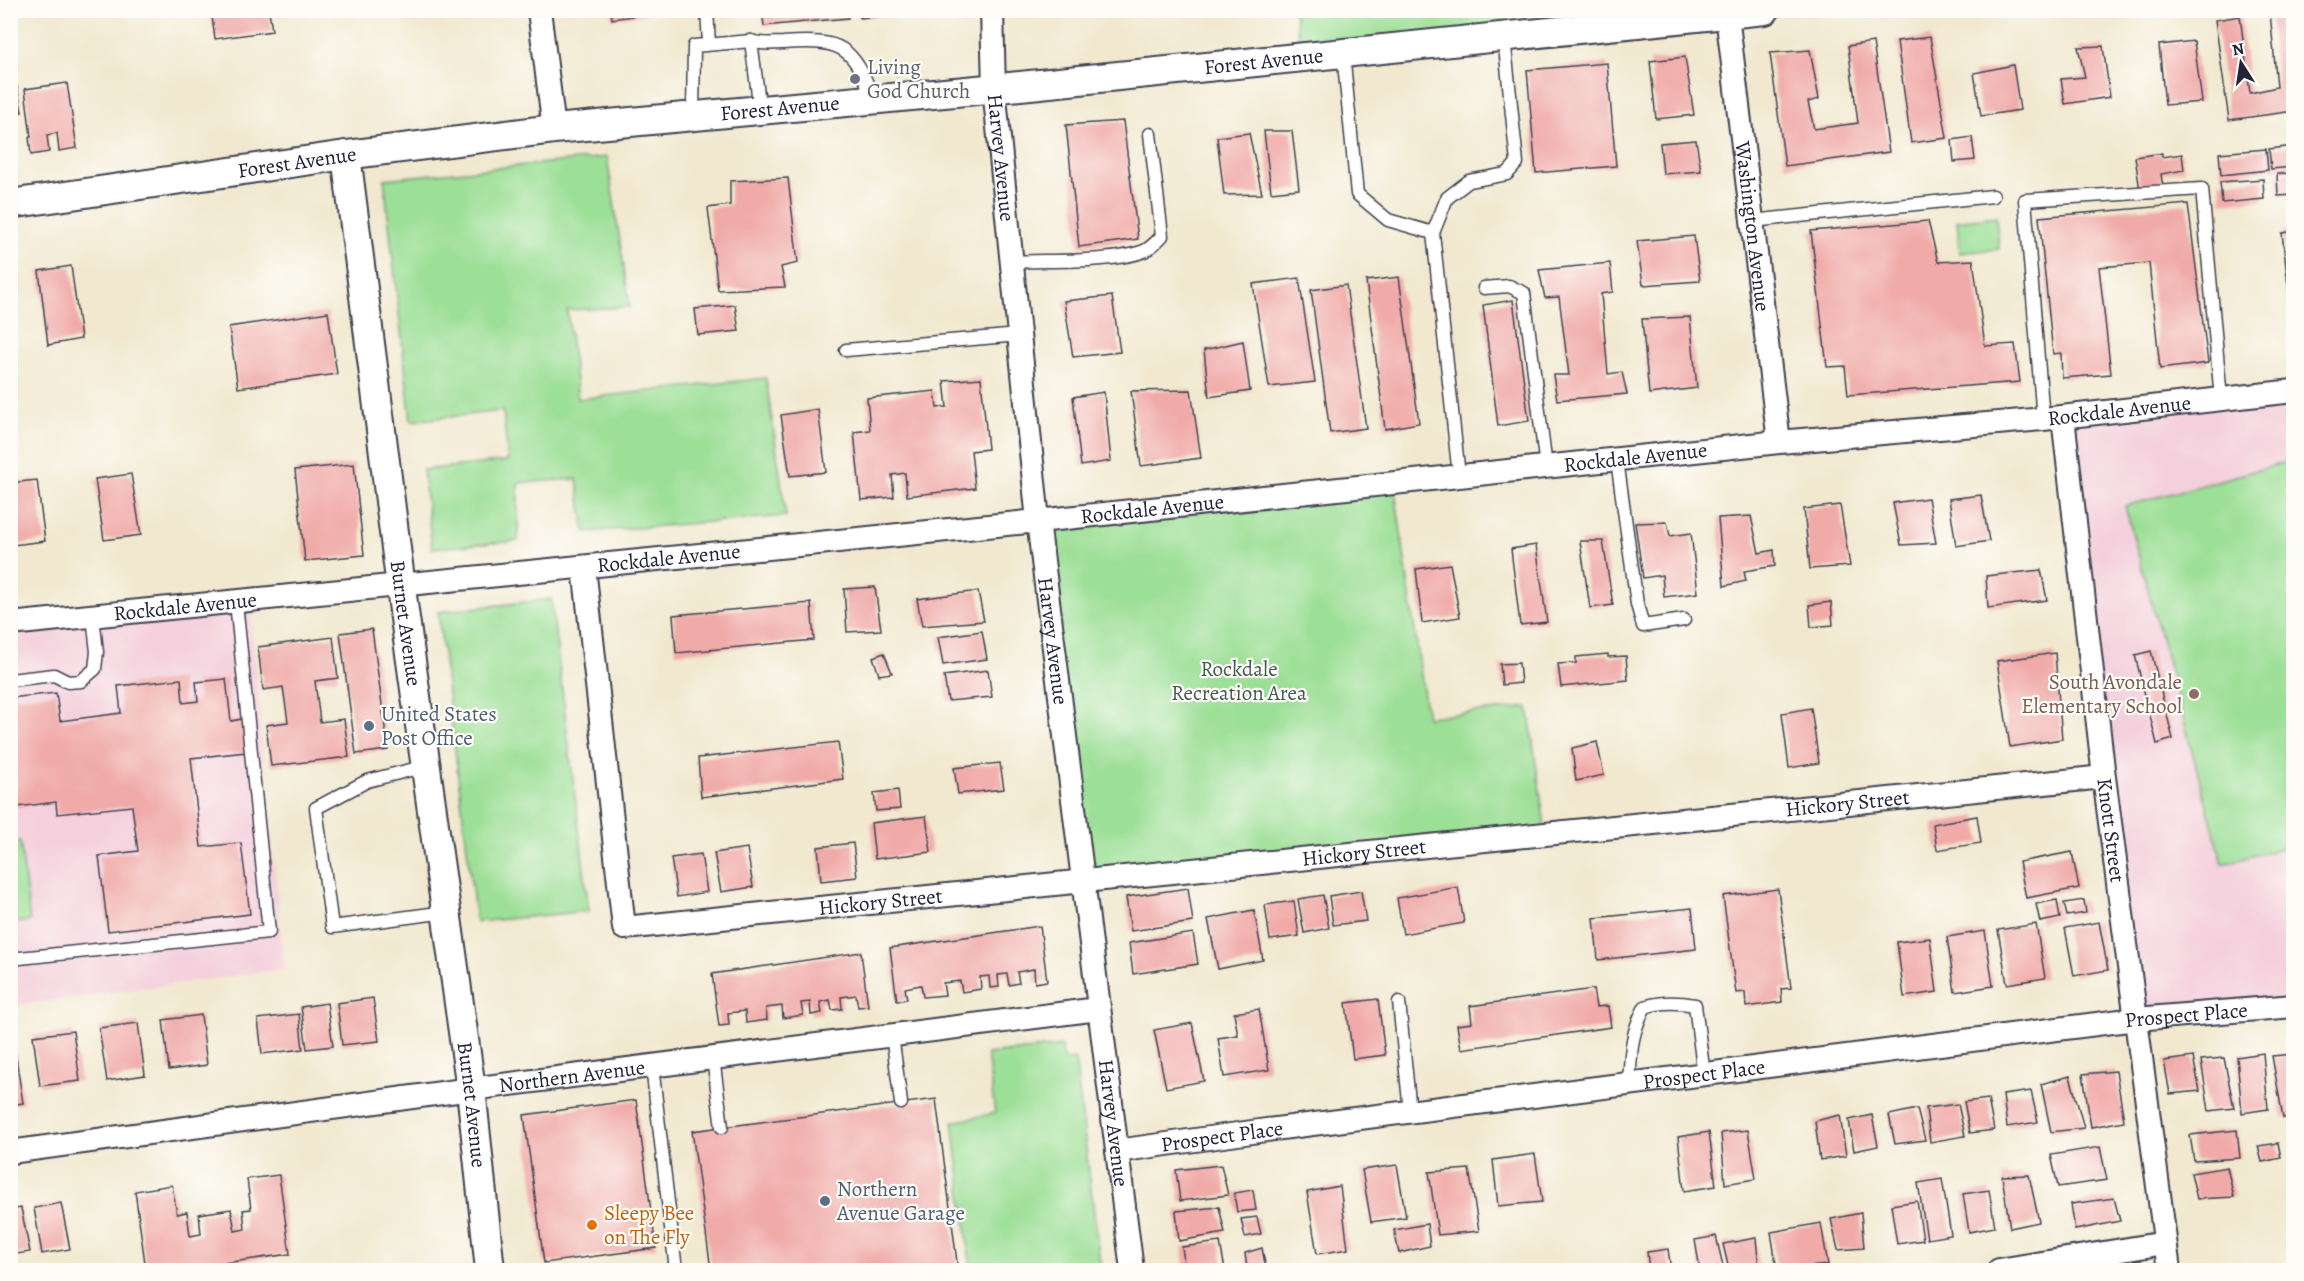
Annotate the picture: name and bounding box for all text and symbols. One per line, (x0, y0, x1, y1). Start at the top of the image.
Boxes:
north arrow (2211, 33, 2271, 93)
text: N (2230, 37, 2246, 61)
street label: Forest Avenue (1203, 41, 1325, 81)
place label: Living God Church (867, 53, 970, 105)
marker: Living God Church (848, 72, 862, 86)
street label: Forest Avenue (719, 89, 841, 128)
street label: Harvey Avenue (981, 92, 1021, 223)
street label: Washington Avenue (1728, 139, 1777, 313)
street label: Forest Avenue (236, 140, 358, 185)
street label: Rockdale Avenue (2046, 389, 2192, 432)
street label: Rockdale Avenue (1562, 436, 1709, 479)
street label: Rockdale Avenue (1079, 487, 1225, 530)
street label: Rockdale Avenue (596, 537, 742, 579)
street label: Burnet Avenue (384, 559, 428, 688)
street label: Harvey Avenue (1031, 575, 1075, 706)
street label: Rockdale Avenue (112, 585, 258, 628)
park label: Rockdale Recreation Area (1171, 655, 1307, 707)
place label: South Avondale Elementary School (2021, 668, 2182, 720)
marker: South Avondale Elementary School (2187, 687, 2201, 701)
place label: United States Post Office (381, 700, 497, 752)
marker: United States Post Office (362, 719, 376, 733)
street label: Knott Street (2090, 776, 2132, 884)
street label: Hickory Street (1784, 783, 1911, 823)
street label: Hickory Street (1301, 832, 1427, 873)
street label: Hickory Street (817, 882, 944, 922)
street label: Prospect Place (2123, 996, 2249, 1034)
street label: Burnet Avenue (451, 1040, 493, 1169)
street label: Prospect Place (1641, 1052, 1767, 1096)
street label: Northern Avenue (497, 1053, 647, 1099)
street label: Harvey Avenue (1092, 1058, 1135, 1188)
street label: Prospect Place (1159, 1114, 1285, 1159)
place label: Northern Avenue Garage (836, 1175, 965, 1227)
marker: Northern Avenue Garage (818, 1194, 832, 1208)
place label: Sleepy Bee on The Fly (604, 1199, 694, 1251)
marker: Sleepy Bee on The Fly (585, 1218, 599, 1232)

